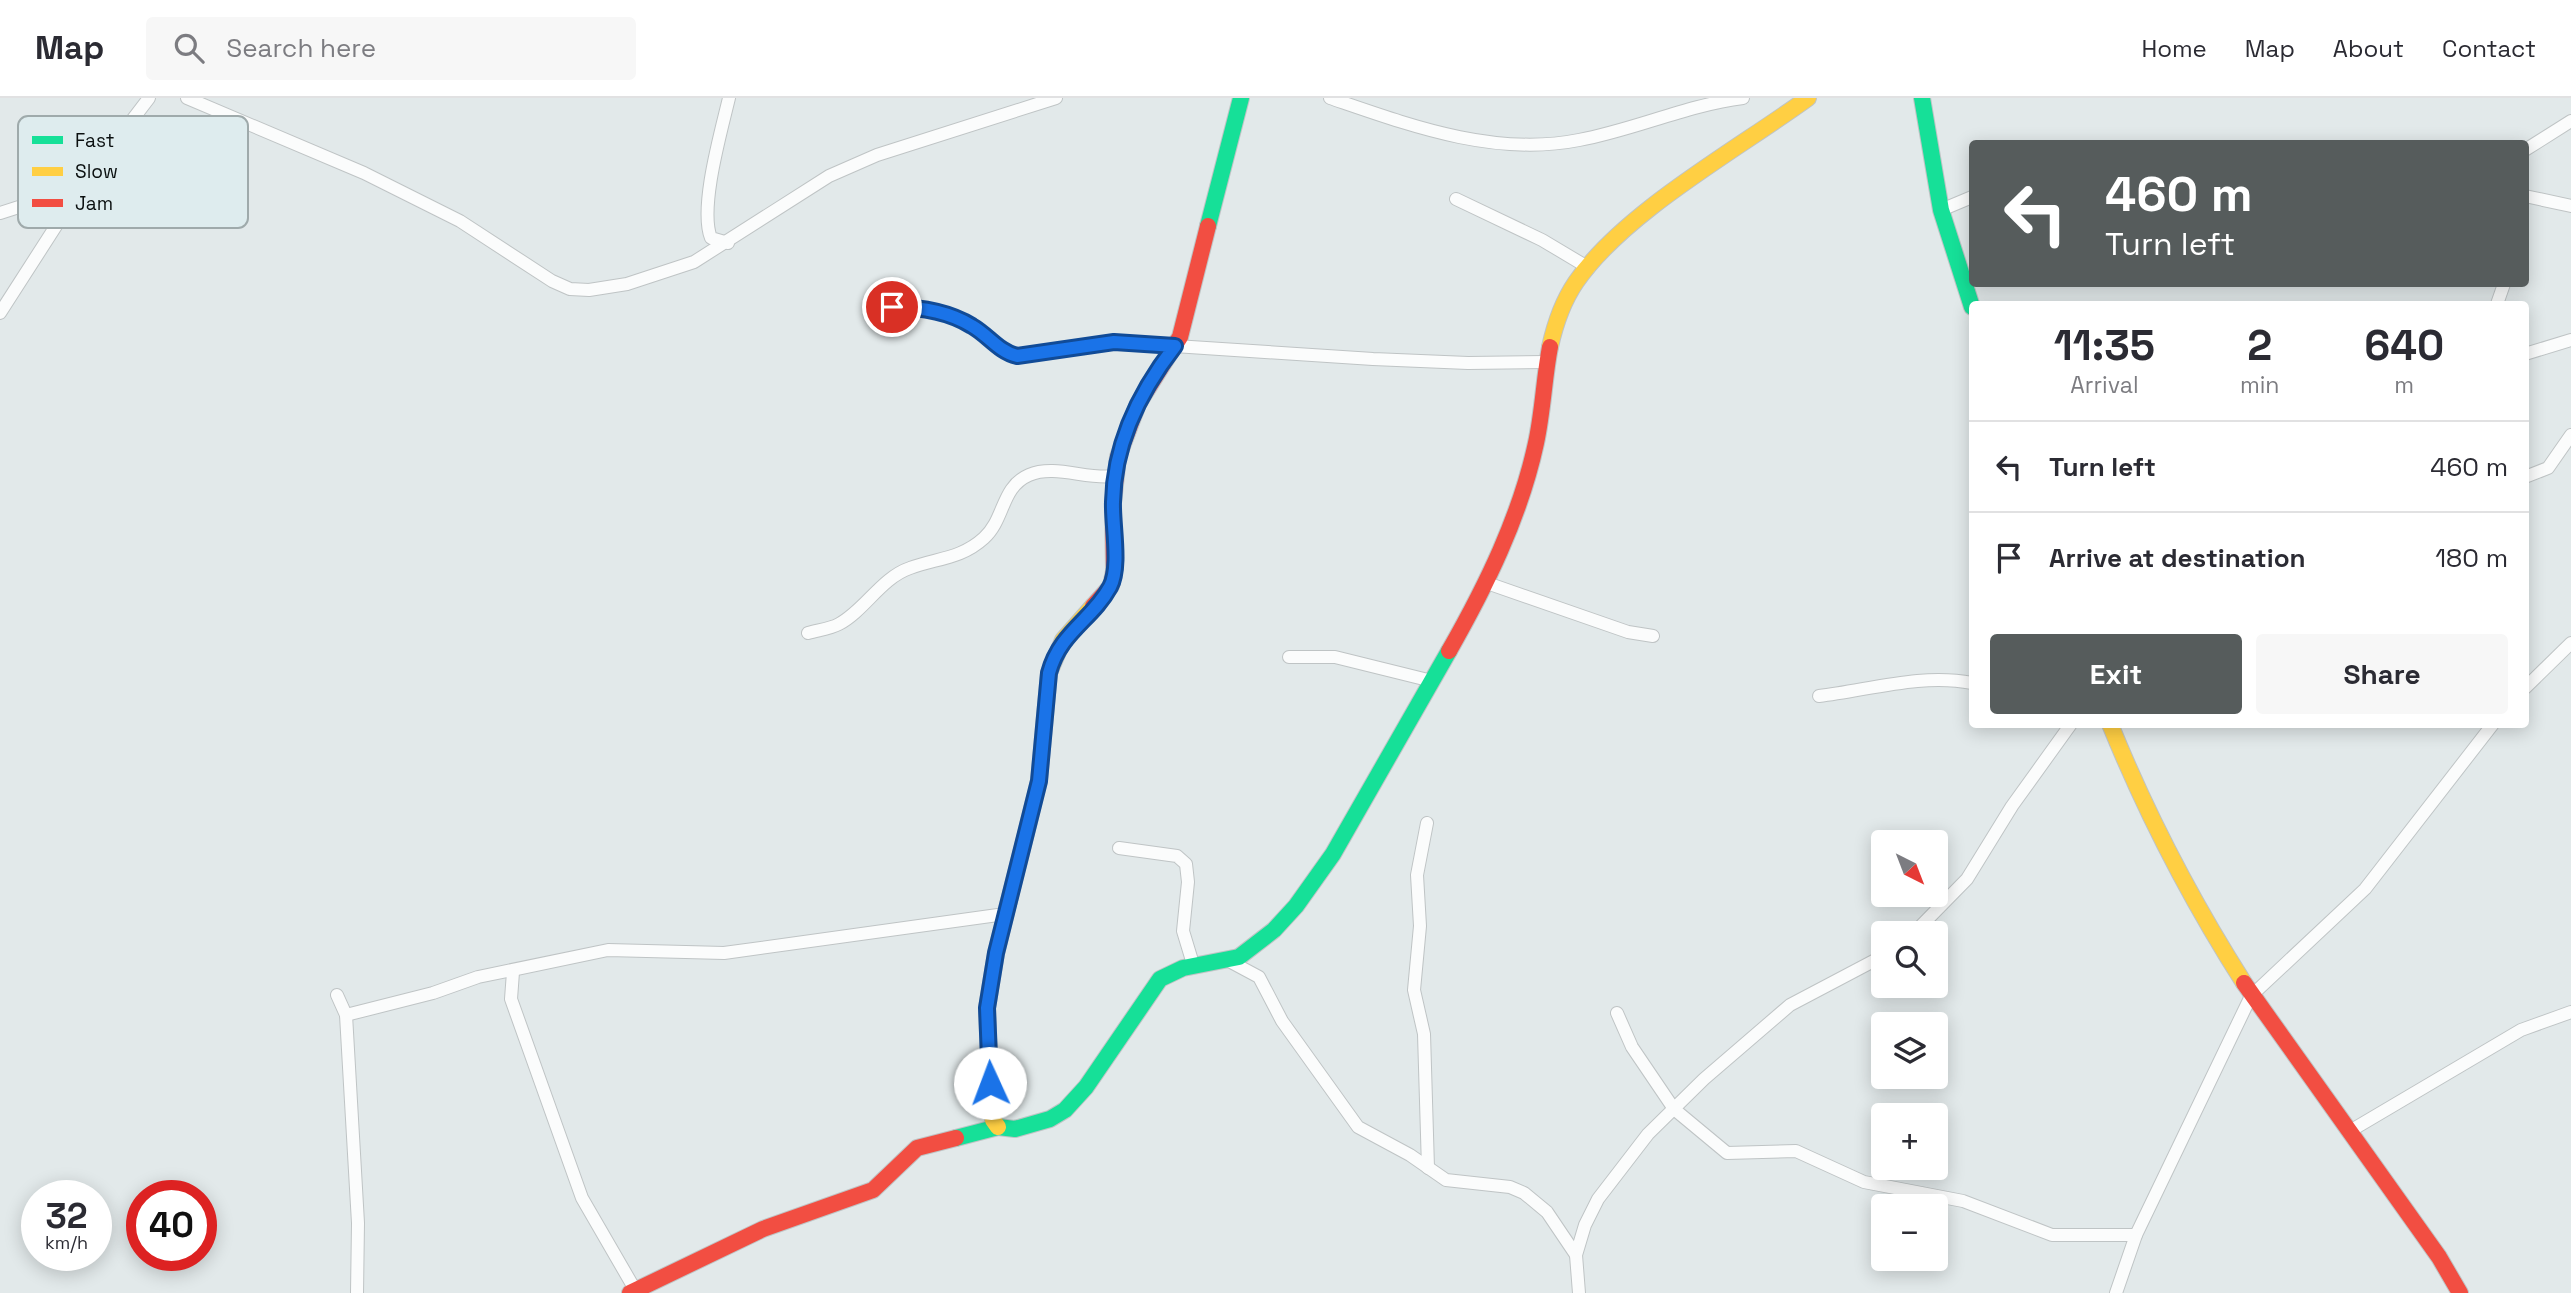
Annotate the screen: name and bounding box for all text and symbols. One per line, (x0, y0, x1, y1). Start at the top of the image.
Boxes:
search box (146, 17, 636, 80)
text: Map (35, 27, 104, 69)
icon: search (170, 29, 208, 67)
text: Search here (226, 31, 376, 65)
text: Home (2141, 33, 2207, 64)
text: Map (2245, 33, 2295, 64)
text: About (2333, 33, 2404, 64)
text: Contact (2442, 33, 2536, 64)
legend (18, 116, 248, 228)
text: Fast (75, 128, 115, 153)
text: Slow (75, 159, 118, 184)
text: 460 m (2105, 163, 2253, 225)
icon: left (1990, 168, 2081, 259)
text: Jam (75, 191, 113, 216)
text: Turn left (2105, 224, 2235, 264)
pin (862, 277, 922, 337)
icon: arrive (873, 288, 911, 326)
text: 11:35 (2054, 319, 2155, 372)
text: 2 (2247, 319, 2272, 372)
text: 640 (2364, 319, 2444, 372)
text: Arrival (2070, 370, 2139, 400)
text: min (2240, 370, 2279, 400)
text: m (2394, 370, 2414, 400)
icon: left (1990, 448, 2028, 486)
text: Turn left (2049, 450, 2156, 484)
text: 460 m (2430, 450, 2508, 484)
icon: arrive (1990, 539, 2028, 577)
text: Arrive at destination (2049, 541, 2306, 575)
text: 180 m (2435, 541, 2508, 575)
button: Exit (1990, 634, 2242, 714)
button: Share (2256, 634, 2508, 714)
north arrow (1871, 830, 1948, 906)
map controls (1871, 830, 1948, 1271)
button: search (1871, 921, 1948, 998)
button: layers (1871, 1012, 1948, 1089)
position arrow (953, 1046, 1027, 1120)
button: + (1871, 1103, 1948, 1180)
speed limit sign: 40 (126, 1180, 217, 1271)
text: 32 (45, 1194, 88, 1238)
button: − (1871, 1194, 1948, 1271)
text: km/h (45, 1231, 88, 1254)

